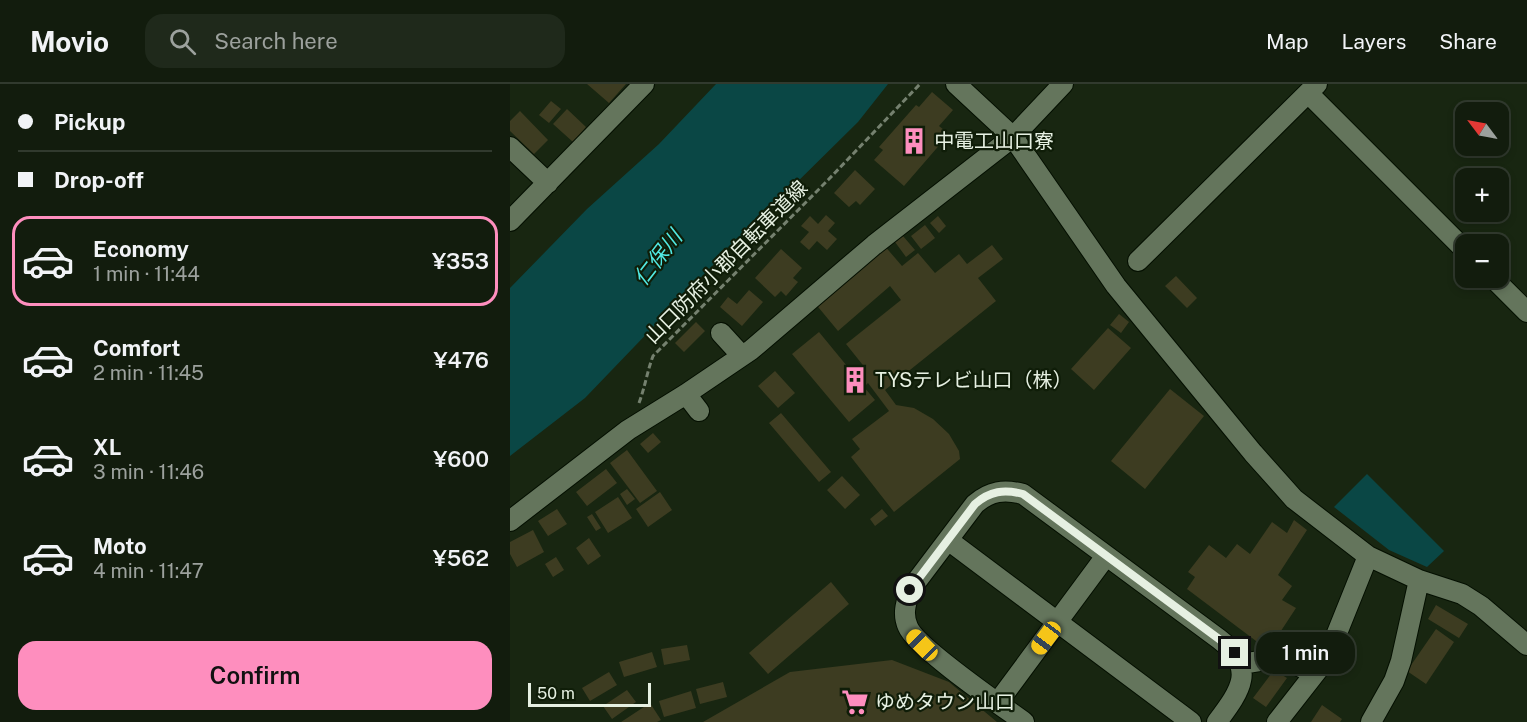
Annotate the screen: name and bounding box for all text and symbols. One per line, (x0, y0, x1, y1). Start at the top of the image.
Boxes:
search box (145, 14, 565, 68)
text: Movio (30, 25, 109, 58)
icon: search (166, 25, 199, 58)
text: Search here (214, 28, 338, 54)
text: Map (1266, 29, 1309, 54)
text: Layers (1342, 29, 1406, 54)
text: Share (1439, 29, 1497, 54)
north arrow (1455, 102, 1509, 156)
map controls (1455, 102, 1509, 288)
text: Pickup (54, 109, 125, 135)
building icon: 中電工山口寮 (899, 126, 929, 156)
place label: 中電工山口寮 (934, 129, 1054, 153)
text: Drop-off (54, 167, 144, 193)
button: + (1455, 168, 1509, 222)
street label: 山口防府小郡自転車道線 (640, 176, 812, 348)
water label: 仁保川 (628, 224, 688, 290)
icon: car (21, 234, 75, 288)
button: − (1455, 234, 1509, 288)
text: Economy (93, 236, 189, 262)
text: ¥353 (432, 248, 489, 274)
text: 1 min · 11:44 (93, 262, 200, 286)
icon: car (21, 333, 75, 387)
text: Comfort (93, 335, 180, 361)
text: ¥476 (433, 347, 489, 373)
text: 2 min · 11:45 (93, 361, 204, 385)
building icon: TYSテレビ山口（株） (840, 365, 870, 395)
place label: TYSテレビ山口（株） (875, 368, 1073, 392)
icon: car (21, 432, 75, 486)
text: XL (93, 434, 121, 460)
text: ¥600 (433, 446, 489, 472)
text: 3 min · 11:46 (93, 460, 204, 484)
icon: car (21, 531, 75, 585)
text: Moto (93, 533, 147, 559)
text: ¥562 (433, 545, 489, 571)
text: 4 min · 11:47 (93, 559, 204, 583)
route start (896, 576, 923, 603)
car (1028, 618, 1064, 658)
car (903, 626, 941, 664)
callout: 1 min (1256, 632, 1355, 674)
route end (1221, 639, 1248, 666)
button: Confirm (18, 641, 492, 710)
text: 1 min (1282, 641, 1329, 665)
scale bar (528, 680, 651, 708)
text: 50 m (537, 684, 575, 703)
supermarket icon: ゆめタウン山口 (840, 687, 870, 717)
place label: ゆめタウン山口 (875, 690, 1015, 714)

